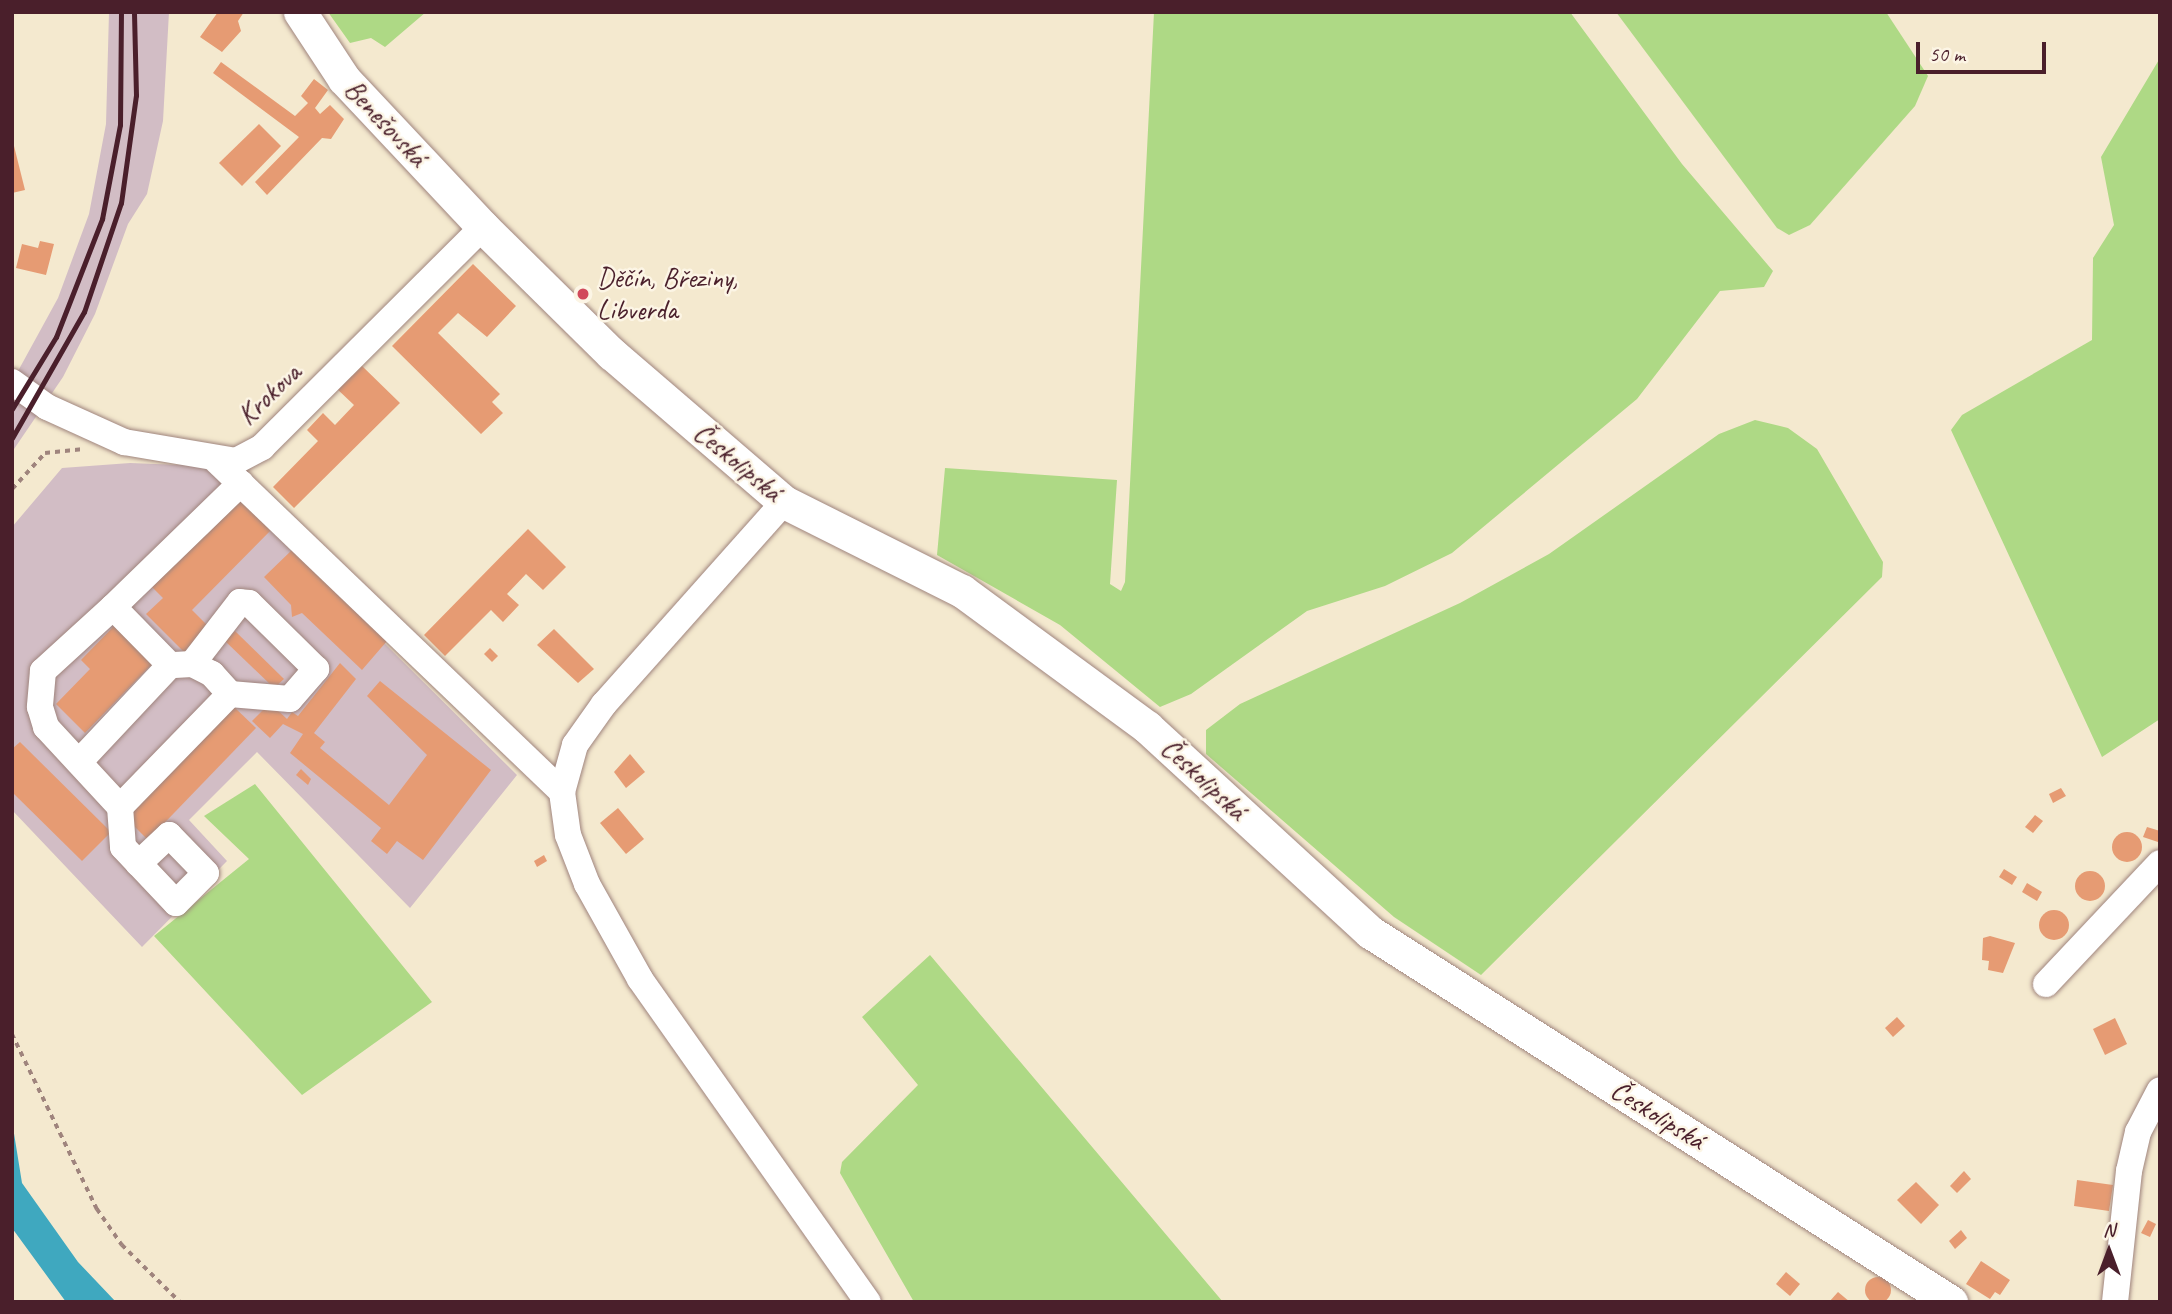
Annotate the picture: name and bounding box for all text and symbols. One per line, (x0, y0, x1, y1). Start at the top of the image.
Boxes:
scale bar (1920, 28, 2050, 72)
text: 50 m (1929, 41, 1965, 67)
street label: Benešovská (337, 73, 435, 173)
place label: Děčín, Březiny, Libverda (597, 261, 738, 327)
marker: Děčín, Březiny, Libverda (575, 286, 591, 302)
street label: Krokova (230, 356, 308, 432)
street label: Českolipská (687, 415, 789, 509)
street label: Českolipská (1154, 731, 1254, 827)
street label: Českolipská (1605, 1073, 1711, 1157)
north arrow (2074, 1216, 2144, 1286)
text: N (2103, 1218, 2115, 1242)

